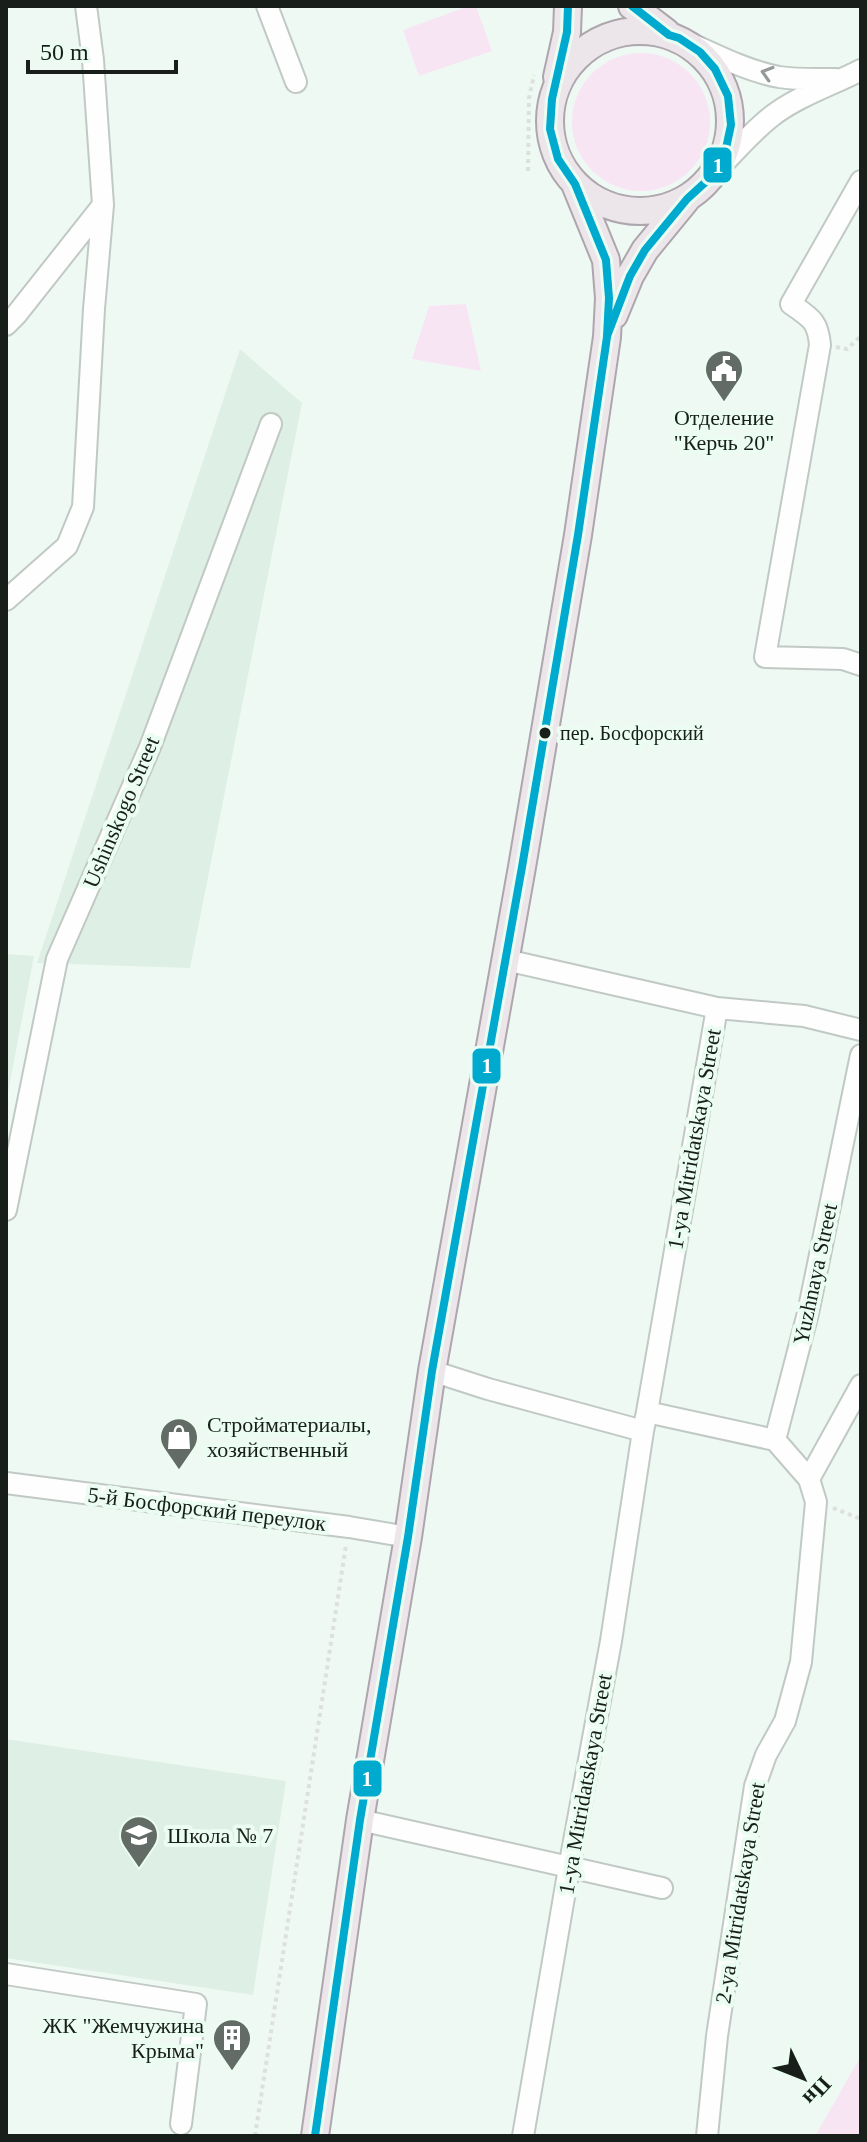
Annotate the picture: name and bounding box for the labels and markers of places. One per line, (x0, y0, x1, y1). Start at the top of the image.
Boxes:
public building icon: Отделение "Керчь 20" (703, 348, 745, 403)
place label: Отделение "Керчь 20" (674, 405, 774, 455)
place label: пер. Босфорский (560, 722, 704, 745)
marker: пер. Босфорский (537, 725, 553, 741)
place label: Стройматериалы, хозяйственный (207, 1412, 371, 1462)
shop icon: Стройматериалы, хозяйственный (158, 1416, 200, 1471)
school or university icon: Школа № 7 (118, 1814, 160, 1869)
place label: Школа № 7 (167, 1823, 273, 1848)
place label: ЖК "Жемчужина Крыма" (43, 2013, 204, 2063)
building icon: ЖК "Жемчужина Крыма" (211, 2017, 253, 2072)

